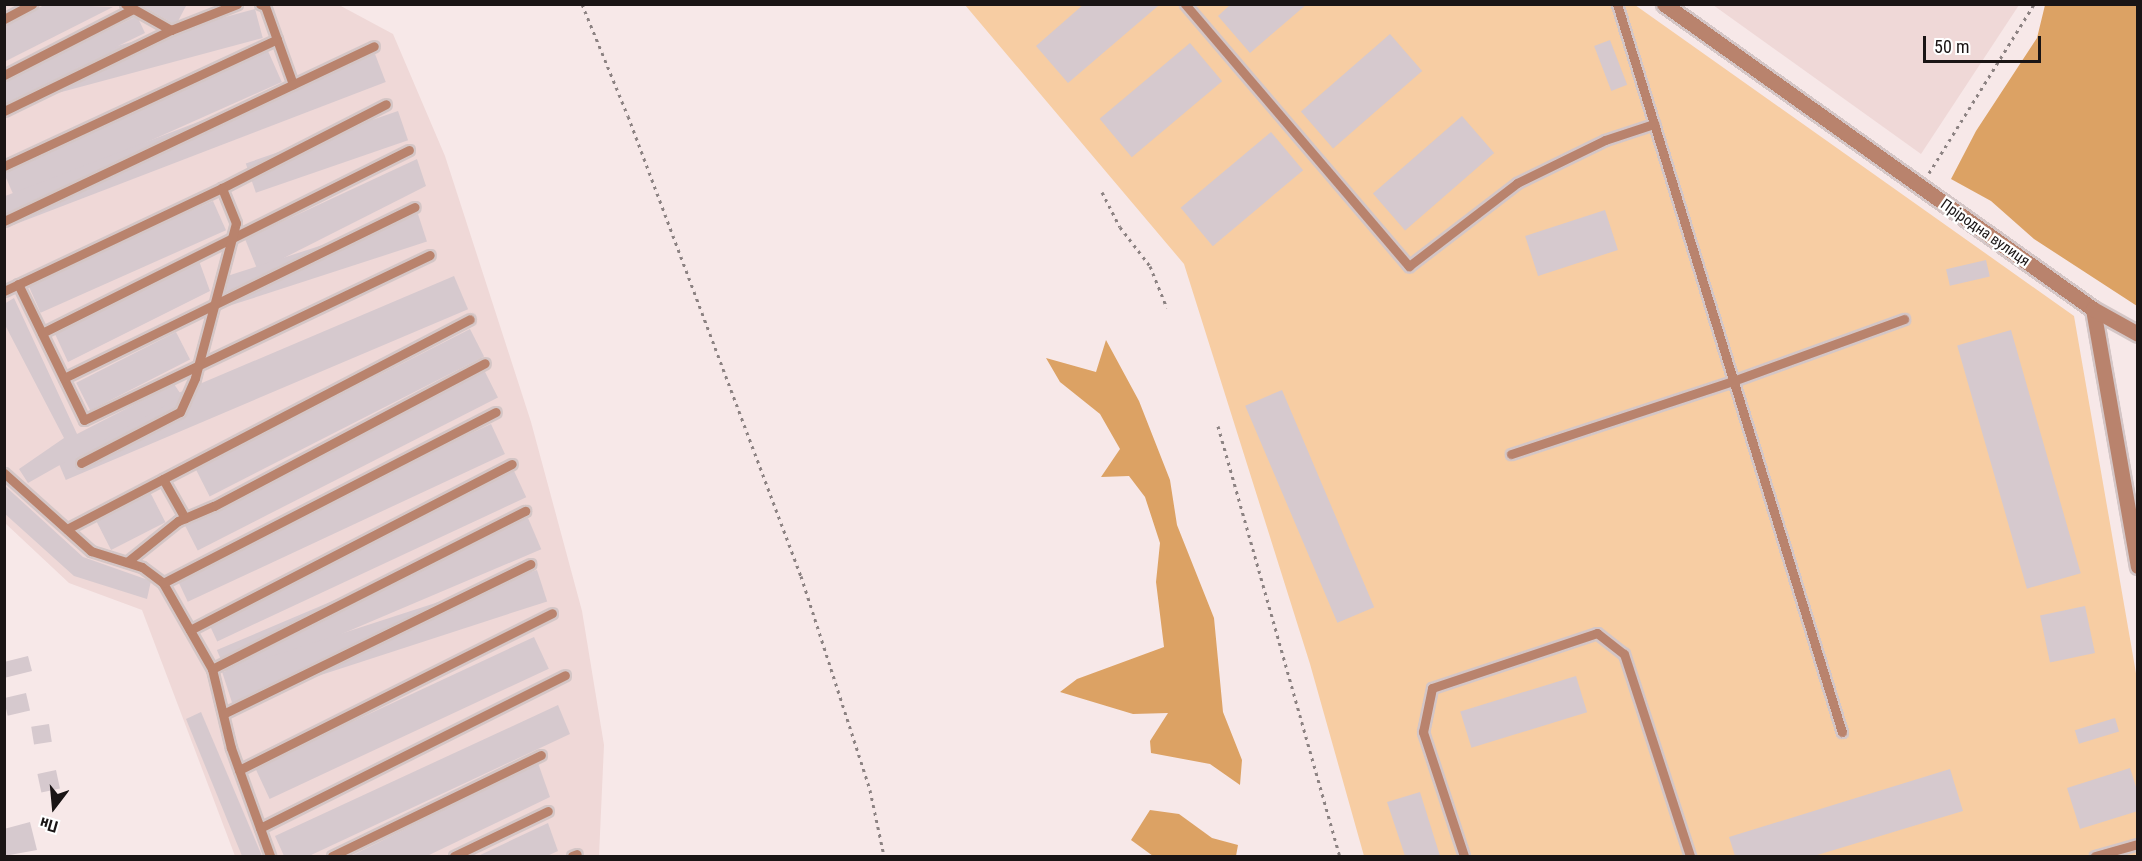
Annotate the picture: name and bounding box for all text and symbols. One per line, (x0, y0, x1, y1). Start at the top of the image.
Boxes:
scale bar (1926, 24, 2044, 62)
text: 50 m (1934, 36, 1969, 57)
street label: Пріродна вулиця (1937, 196, 2033, 270)
north arrow (24, 777, 84, 837)
text: Пн (38, 813, 60, 836)

